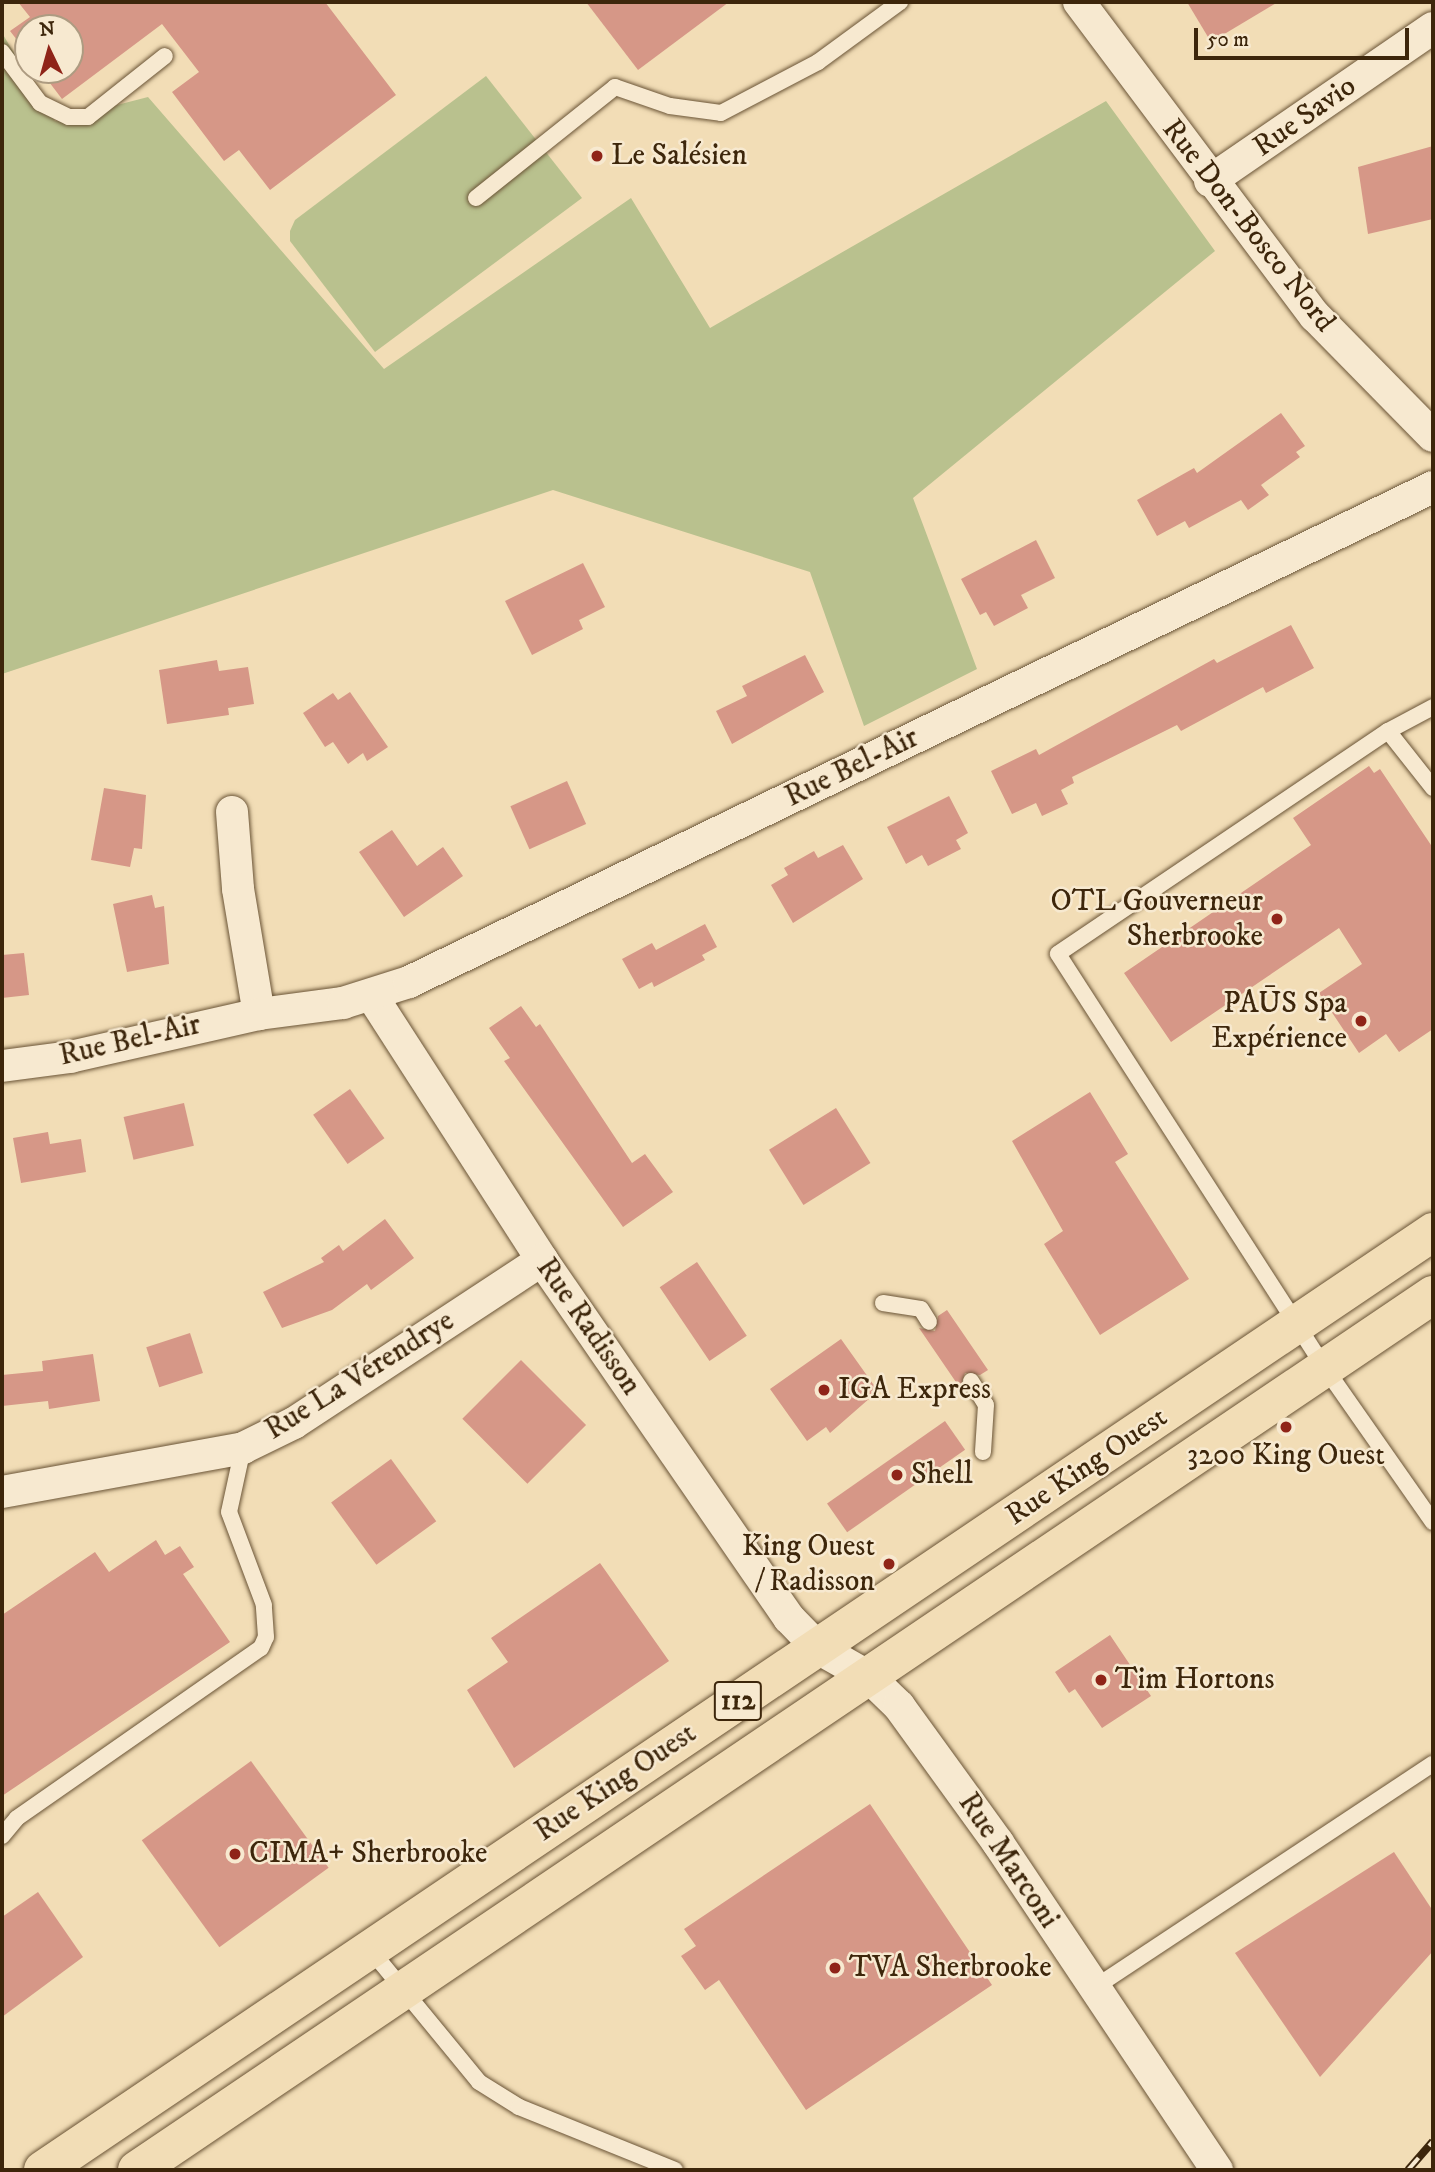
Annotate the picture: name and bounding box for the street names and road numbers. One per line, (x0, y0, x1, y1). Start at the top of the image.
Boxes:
street label: Rue Savio (1247, 69, 1363, 165)
street label: Rue Don-Bosco Nord (1154, 112, 1342, 340)
street label: Rue Bel-Air (779, 720, 925, 816)
street label: Rue Bel-Air (56, 1007, 204, 1075)
street label: Rue Radisson (528, 1252, 648, 1402)
street label: Rue La Vérendrye (259, 1304, 461, 1448)
street label: Rue King Ouest (1000, 1400, 1174, 1534)
road number: 112 (714, 1676, 762, 1726)
street label: Rue King Ouest (529, 1716, 703, 1850)
street label: Rue Marconi (950, 1787, 1066, 1935)

